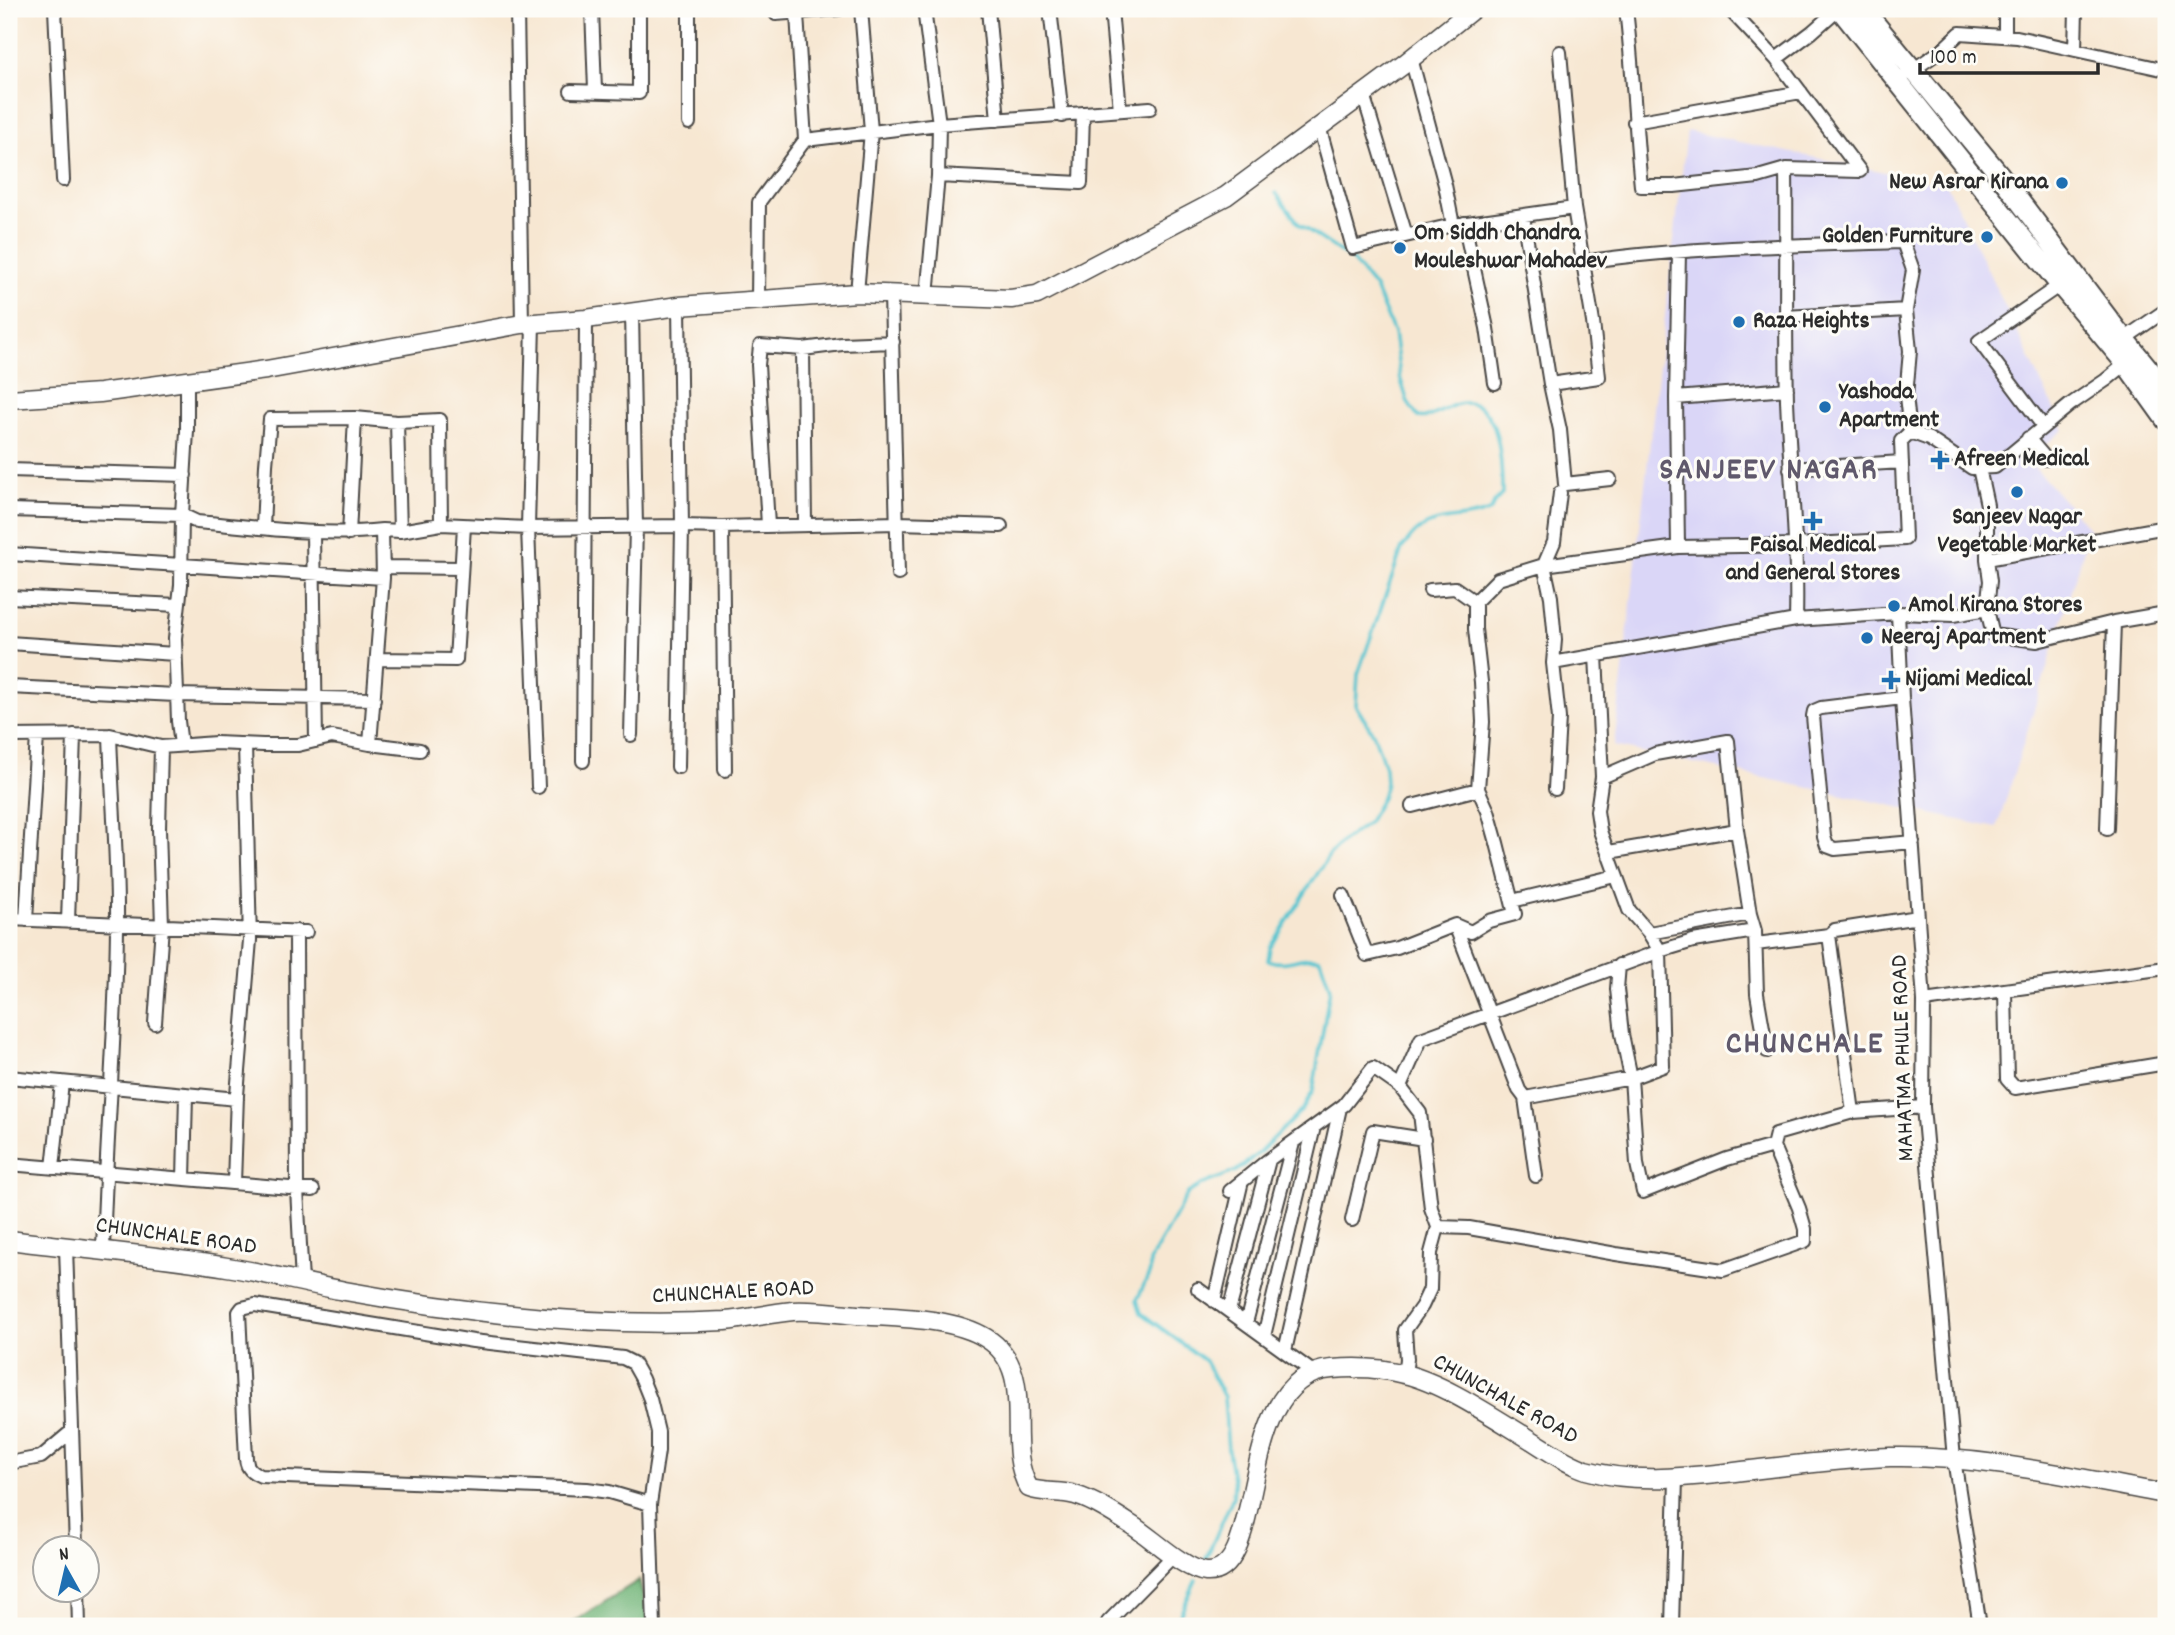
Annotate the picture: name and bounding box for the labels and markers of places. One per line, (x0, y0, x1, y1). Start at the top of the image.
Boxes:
place label: New Asrar Kirana (1889, 166, 2049, 200)
marker: New Asrar Kirana (2054, 175, 2070, 191)
place label: Om Siddh Chandra Mouleshwar Mahadev (1414, 217, 1608, 279)
place label: Golden Furniture (1822, 220, 1973, 254)
marker: Golden Furniture (1979, 229, 1995, 245)
marker: Om Siddh Chandra Mouleshwar Mahadev (1392, 240, 1408, 256)
place label: Raza Heights (1753, 305, 1870, 339)
marker: Raza Heights (1731, 314, 1747, 330)
place label: Yashoda Apartment (1838, 376, 1939, 438)
marker: Yashoda Apartment (1817, 399, 1833, 415)
place label: Afreen Medical (1954, 443, 2089, 477)
marker: Afreen Medical (1932, 452, 1948, 468)
marker: Sanjeev Nagar Vegetable Market (2009, 484, 2025, 500)
place label: Sanjeev Nagar Vegetable Market (1938, 501, 2097, 563)
marker: Faisal Medical and General Stores (1805, 513, 1821, 529)
place label: Faisal Medical and General Stores (1726, 529, 1900, 591)
place label: Amol Kirana Stores (1908, 589, 2083, 623)
marker: Amol Kirana Stores (1886, 598, 1902, 614)
place label: Neeraj Apartment (1881, 621, 2046, 655)
marker: Neeraj Apartment (1859, 630, 1875, 646)
place label: Nijami Medical (1905, 663, 2032, 697)
marker: Nijami Medical (1883, 672, 1899, 688)

